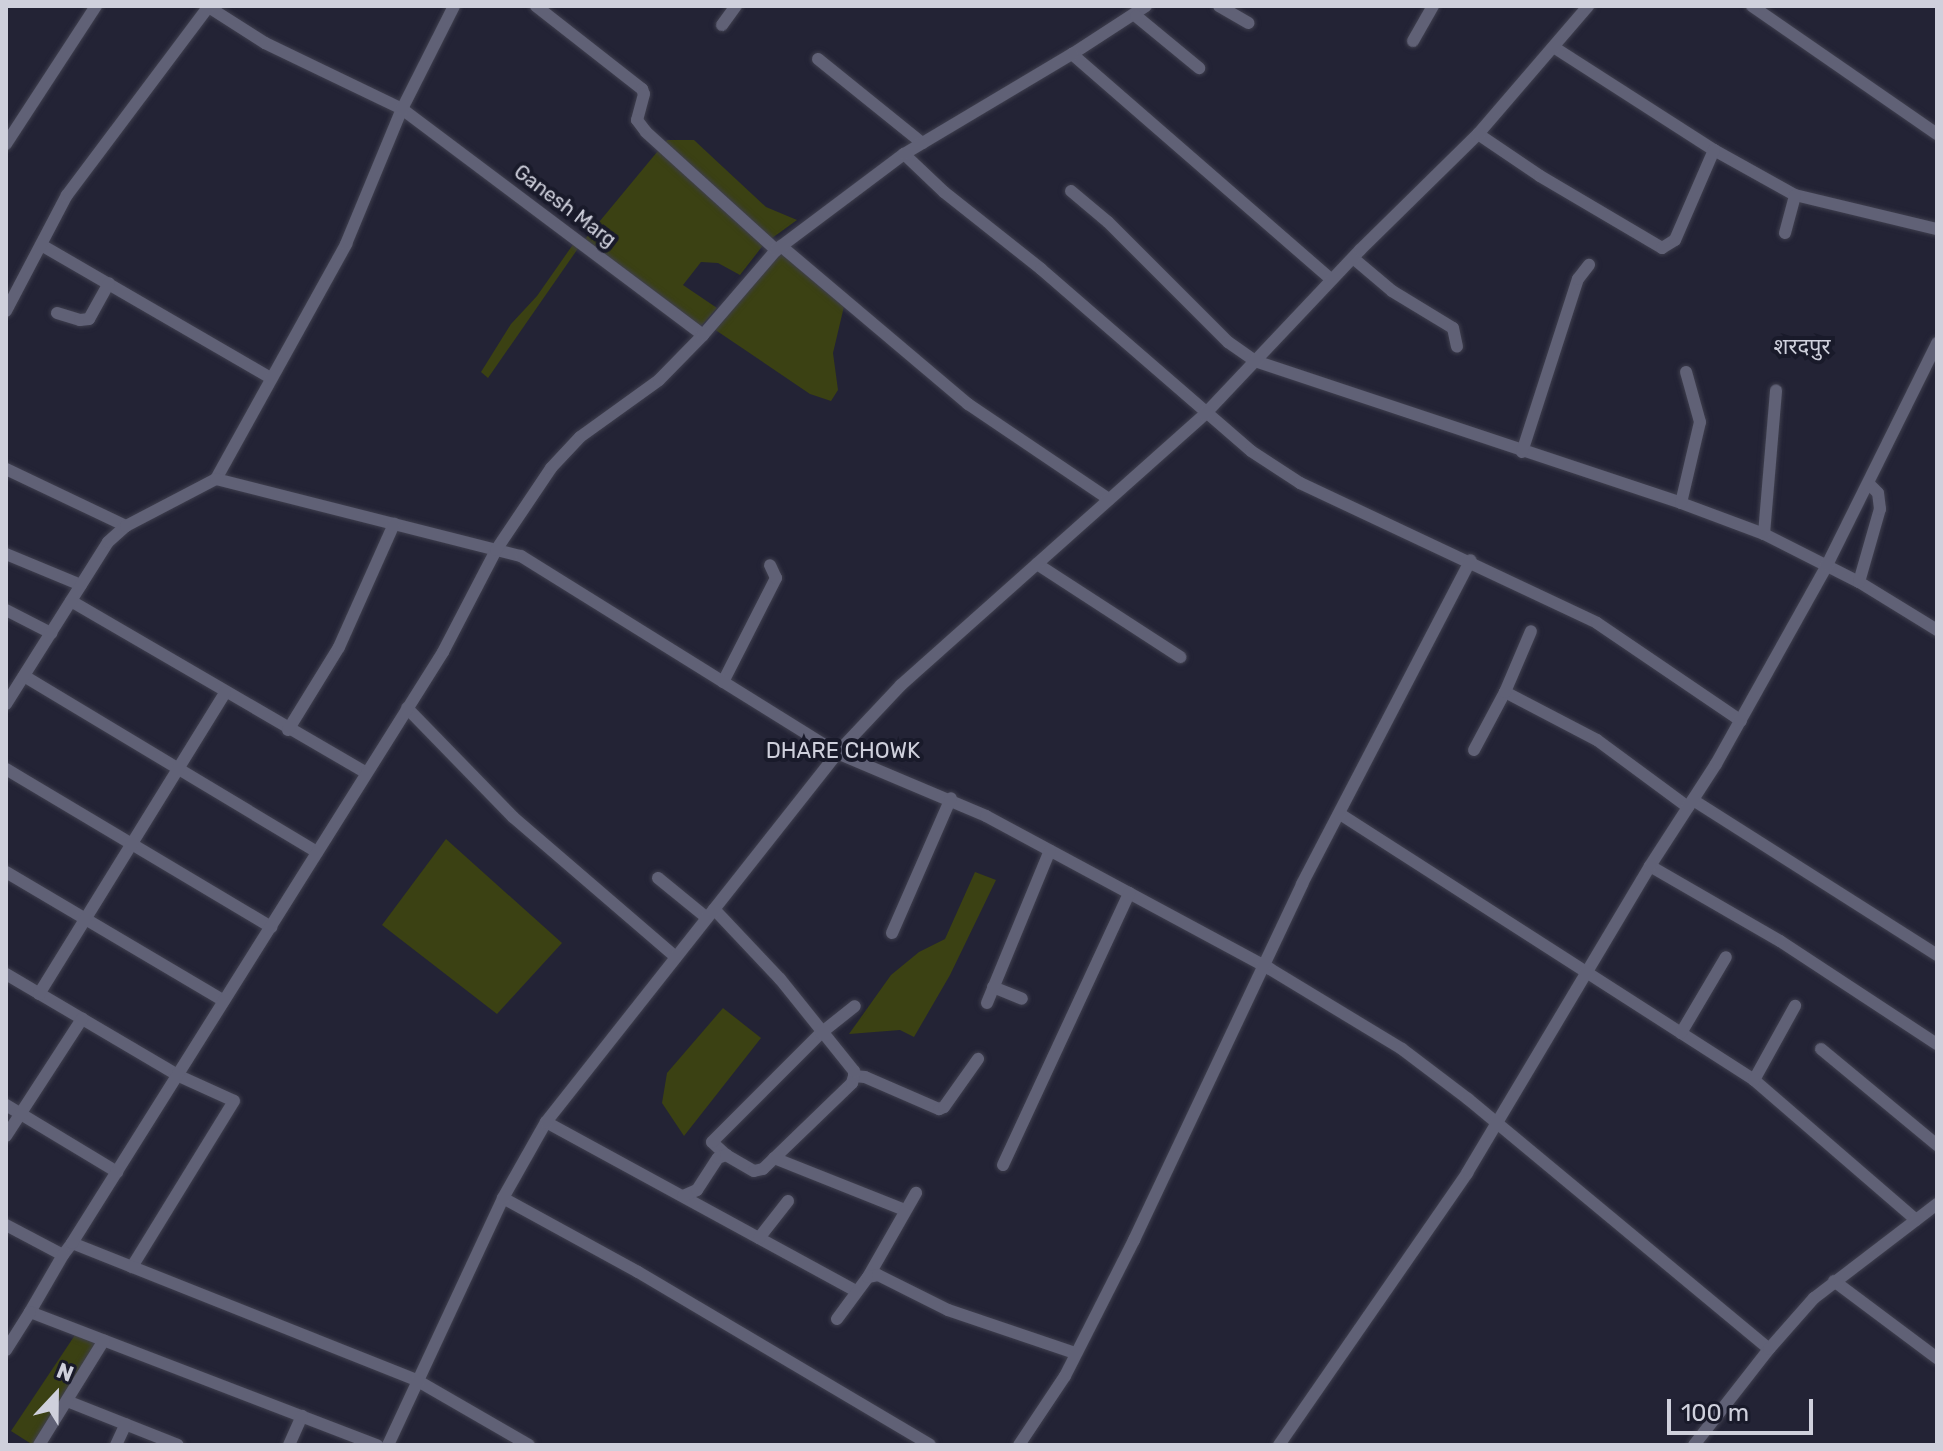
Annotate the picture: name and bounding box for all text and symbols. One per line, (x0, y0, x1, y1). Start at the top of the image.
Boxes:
street label: Ganesh Marg (509, 160, 621, 252)
district label: शरदपुर (1773, 334, 1831, 360)
district label: DHARE CHOWK (755, 738, 931, 764)
north arrow (16, 1355, 96, 1435)
text: N (53, 1357, 78, 1388)
scale bar (1671, 1383, 1817, 1433)
text: 100 m (1681, 1399, 1749, 1427)

